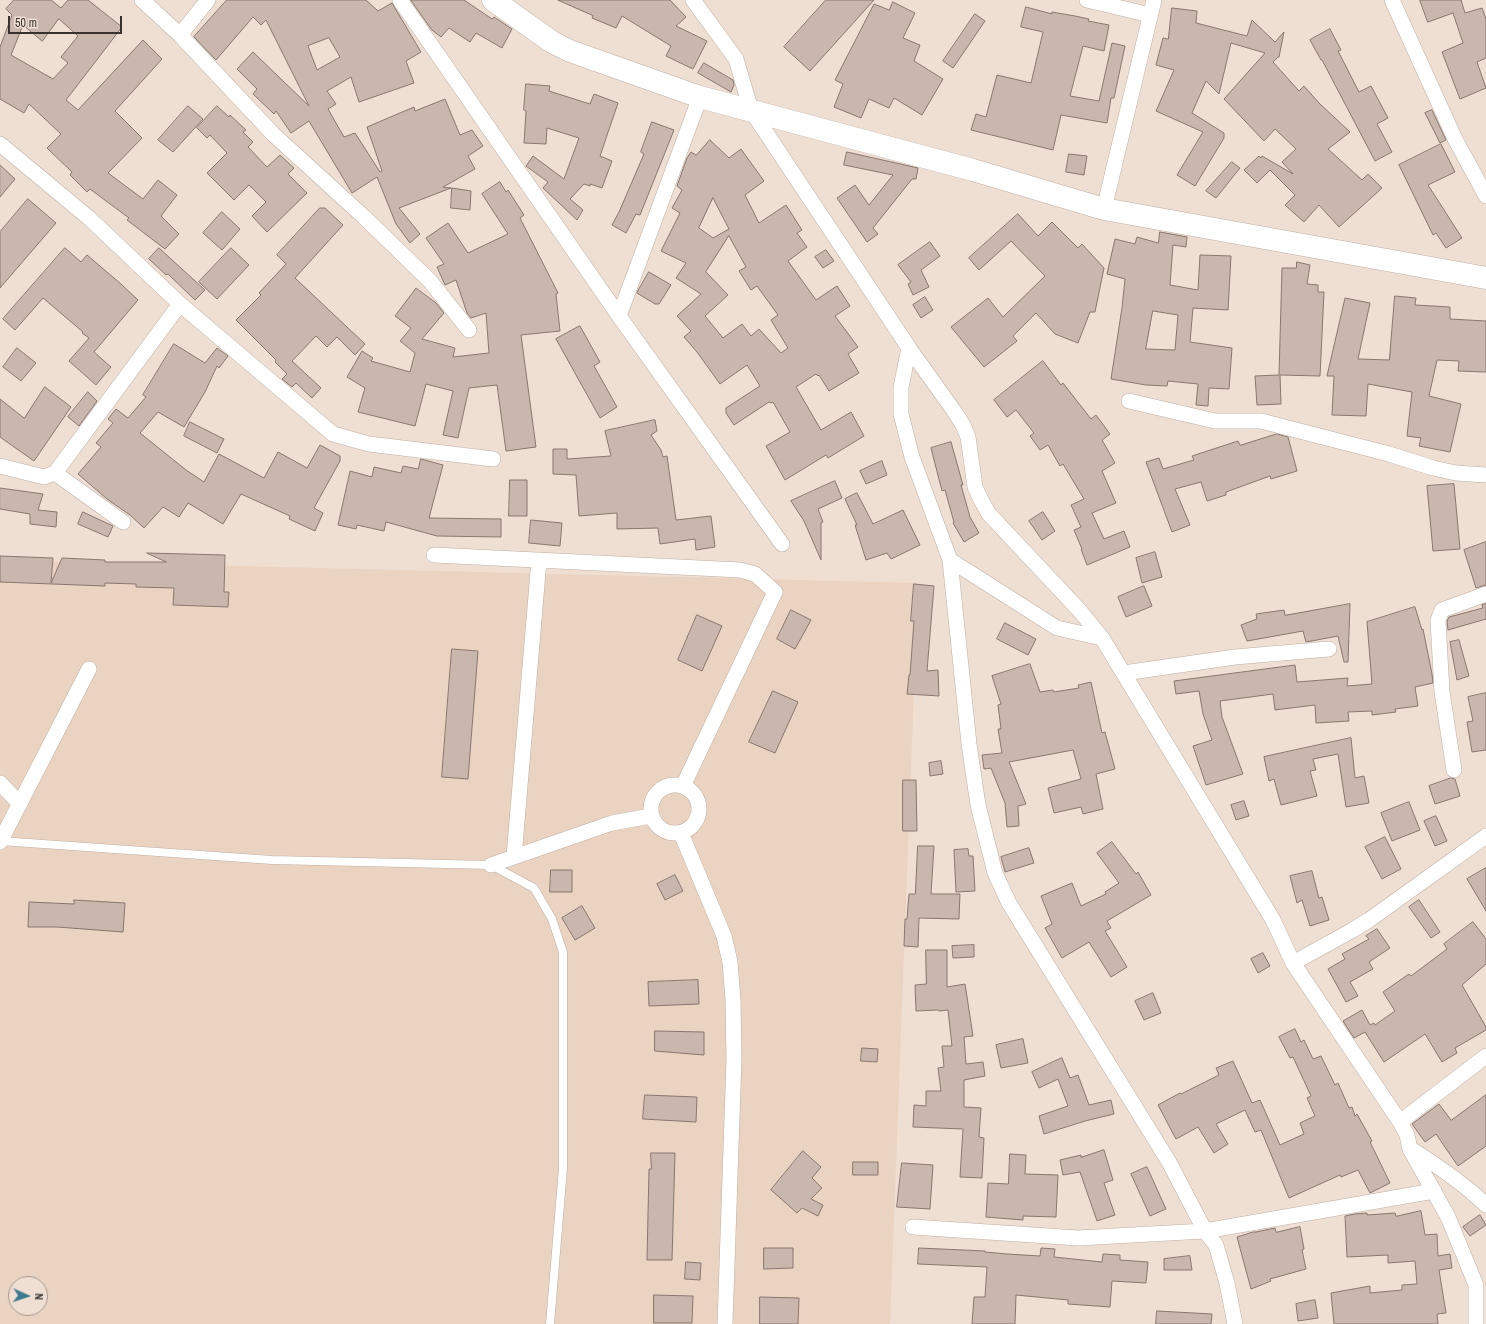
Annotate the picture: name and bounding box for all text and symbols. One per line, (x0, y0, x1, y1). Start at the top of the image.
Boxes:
scale bar (10, 8, 124, 34)
text: 50 m (15, 15, 37, 31)
north arrow (8, 1276, 48, 1316)
text: N (32, 1293, 46, 1300)

